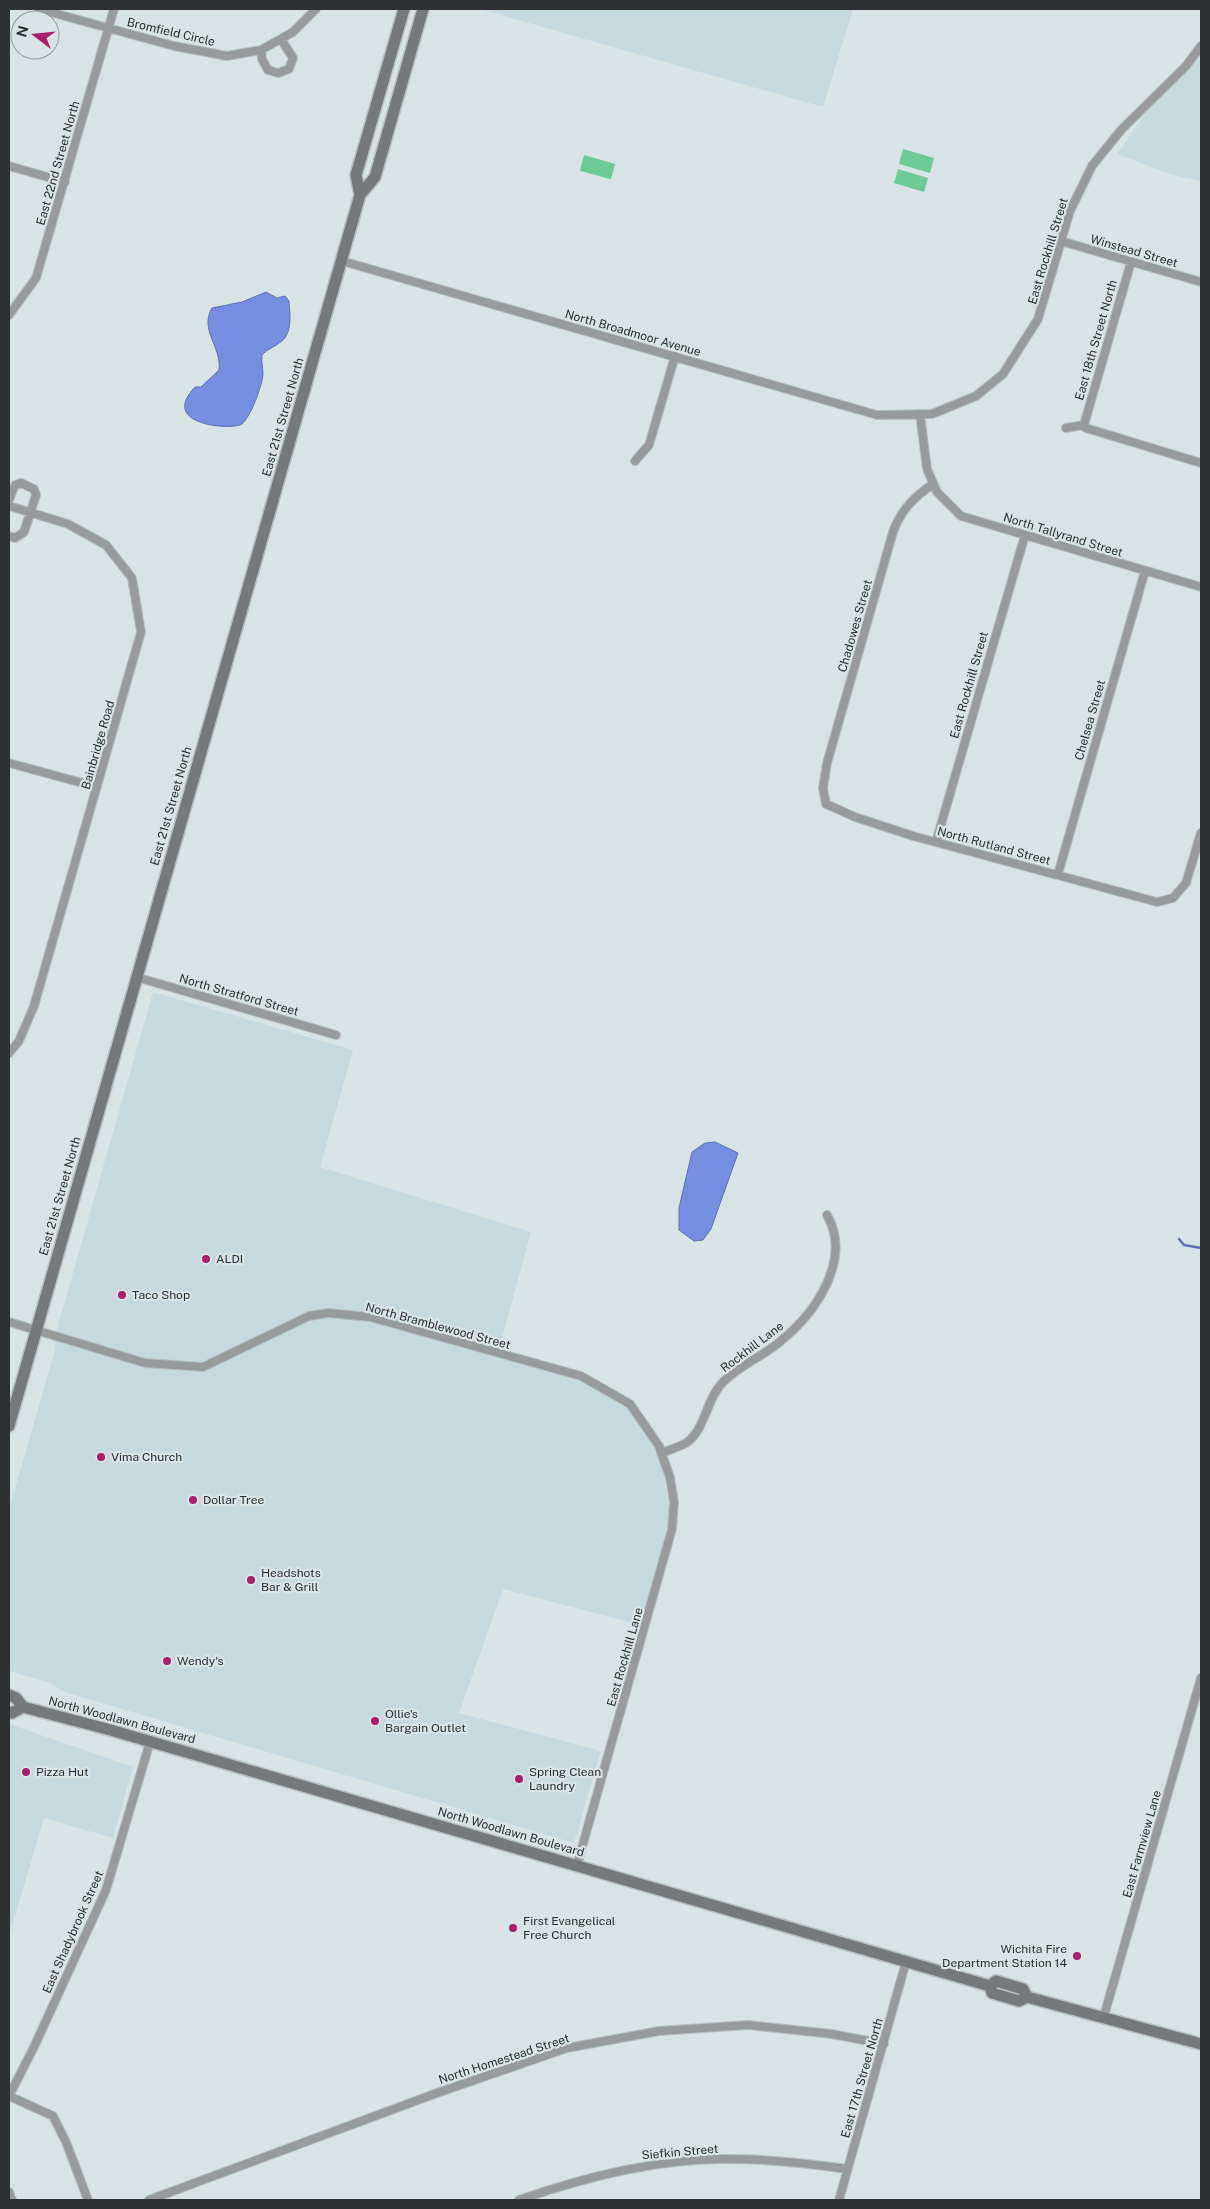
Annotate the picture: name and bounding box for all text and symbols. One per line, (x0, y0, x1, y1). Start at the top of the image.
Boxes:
north arrow (10, 10, 60, 60)
street label: Bromfield Circle (126, 15, 217, 49)
text: N (13, 24, 32, 39)
street label: East 22nd Street North (34, 99, 82, 227)
street label: East Rockhill Street (1025, 196, 1071, 306)
street label: Winstead Street (1089, 232, 1180, 270)
street label: East 18th Street North (1072, 278, 1120, 402)
street label: North Broadmoor Avenue (563, 307, 703, 359)
street label: East 21st Street North (259, 356, 307, 478)
street label: North Tallyrand Street (1002, 510, 1125, 560)
street label: Chadowes Street (835, 578, 875, 674)
street label: East Rockhill Street (947, 630, 991, 740)
street label: Chelsea Street (1072, 678, 1108, 762)
street label: Bainbridge Road (79, 699, 117, 791)
street label: East 21st Street North (147, 745, 195, 867)
street label: North Rutland Street (936, 824, 1052, 868)
street label: North Stratford Street (178, 971, 301, 1019)
street label: East 21st Street North (36, 1135, 84, 1257)
place label: ALDI (216, 1252, 243, 1266)
marker: ALDI (200, 1253, 212, 1265)
place label: Taco Shop (132, 1288, 190, 1302)
marker: Taco Shop (116, 1289, 128, 1301)
street label: North Bramblewood Street (364, 1300, 512, 1352)
street label: Rockhill Lane (718, 1319, 786, 1375)
place label: Vima Church (111, 1450, 182, 1464)
marker: Vima Church (95, 1451, 107, 1463)
place label: Dollar Tree (203, 1493, 265, 1507)
marker: Dollar Tree (187, 1494, 199, 1506)
place label: Headshots Bar & Grill (261, 1566, 321, 1594)
marker: Headshots Bar & Grill (245, 1574, 257, 1586)
street label: East Rockhill Lane (604, 1606, 646, 1708)
place label: Wendy's (177, 1654, 223, 1668)
marker: Wendy's (161, 1655, 173, 1667)
street label: North Woodlawn Boulevard (47, 1694, 197, 1746)
place label: Ollie's Bargain Outlet (385, 1707, 466, 1735)
marker: Ollie's Bargain Outlet (369, 1715, 381, 1727)
place label: Pizza Hut (36, 1765, 89, 1779)
place label: Spring Clean Laundry (529, 1765, 601, 1793)
marker: Pizza Hut (20, 1766, 32, 1778)
marker: Spring Clean Laundry (513, 1773, 525, 1785)
street label: East Farmview Lane (1120, 1789, 1164, 1899)
street label: North Woodlawn Boulevard (436, 1804, 586, 1860)
street label: East Shadybrook Street (40, 1868, 107, 1995)
place label: First Evangelical Free Church (523, 1914, 616, 1942)
marker: First Evangelical Free Church (507, 1922, 519, 1934)
place label: Wichita Fire Department Station 14 (942, 1942, 1067, 1970)
marker: Wichita Fire Department Station 14 (1071, 1950, 1083, 1962)
street label: East 17th Street North (838, 2016, 886, 2139)
street label: North Homestead Street (437, 2031, 571, 2087)
street label: Siefkin Street (641, 2142, 719, 2162)

